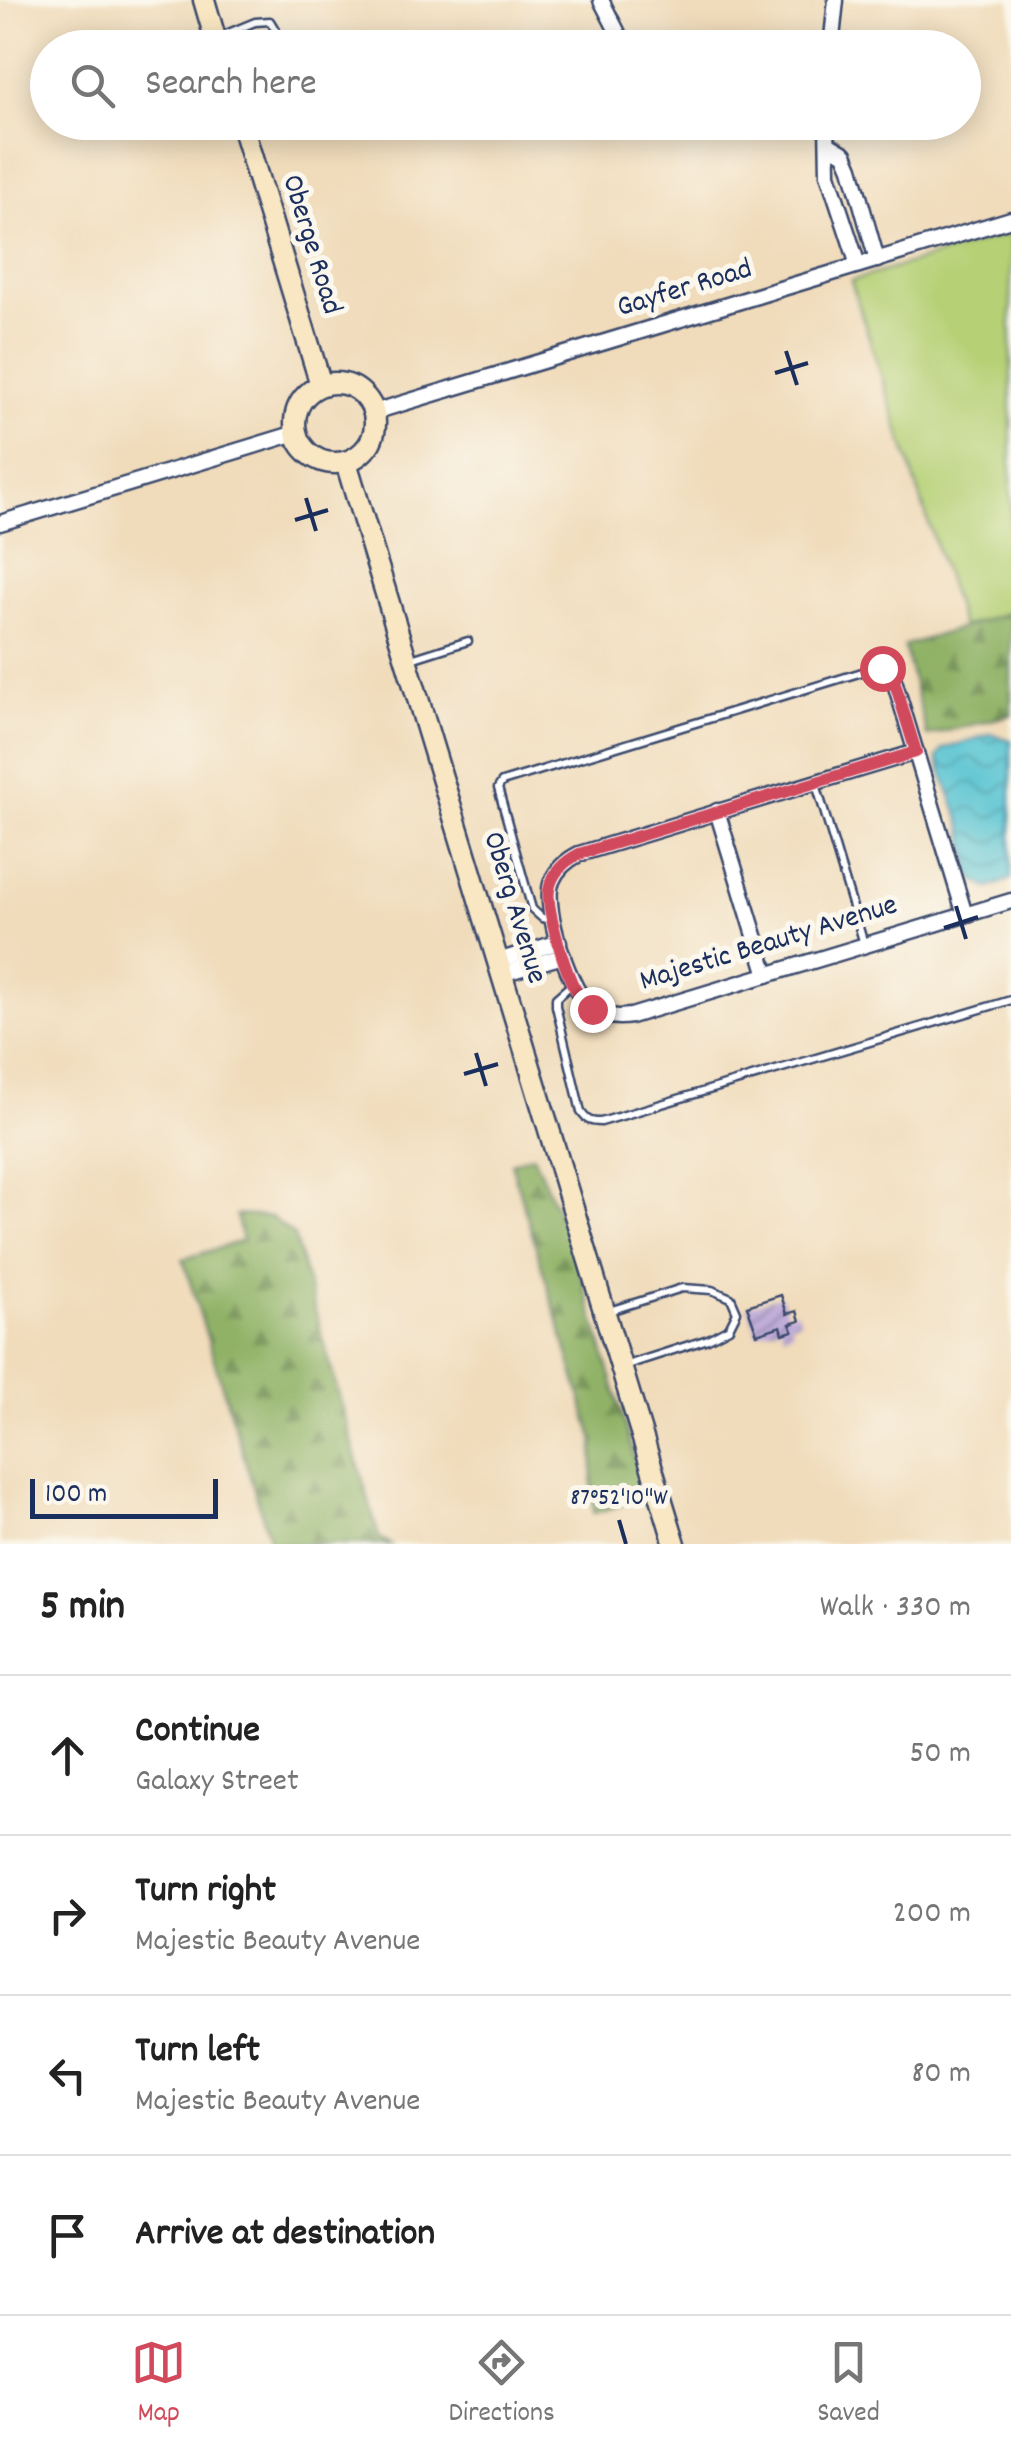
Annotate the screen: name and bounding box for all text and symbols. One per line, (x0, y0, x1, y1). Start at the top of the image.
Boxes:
search box (30, 30, 981, 140)
icon: search (65, 58, 120, 113)
text: Search here (145, 58, 317, 113)
street label: Oberge Road (268, 170, 352, 320)
street label: Gayfer Road (612, 249, 758, 331)
route start (860, 646, 906, 692)
street label: Oberg Avenue (470, 827, 556, 989)
street label: Majestic Beauty Avenue (635, 885, 903, 1005)
route end (570, 987, 616, 1033)
scale bar (30, 1474, 218, 1518)
text: 100 m (45, 1476, 107, 1516)
text: 87°52'10"W (570, 1481, 668, 1517)
text: 5 min (40, 1579, 125, 1639)
text: Walk · 330 m (820, 1586, 971, 1632)
text: Continue (135, 1705, 260, 1760)
icon: ahead (40, 1728, 95, 1783)
text: 50 m (909, 1732, 971, 1778)
text: Galaxy Street (135, 1760, 299, 1806)
text: Turn right (135, 1865, 276, 1920)
icon: right (40, 1888, 95, 1943)
text: 200 m (893, 1892, 971, 1938)
text: Majestic Beauty Avenue (135, 1920, 420, 1966)
text: Turn left (135, 2025, 260, 2080)
icon: left (40, 2048, 95, 2103)
text: 80 m (911, 2052, 971, 2098)
text: Majestic Beauty Avenue (135, 2080, 420, 2126)
icon: arrive (40, 2208, 95, 2263)
text: Arrive at destination (135, 2208, 435, 2263)
tab: Map (131, 2335, 186, 2435)
tab: Directions (449, 2335, 555, 2435)
tab: Saved (817, 2335, 880, 2435)

